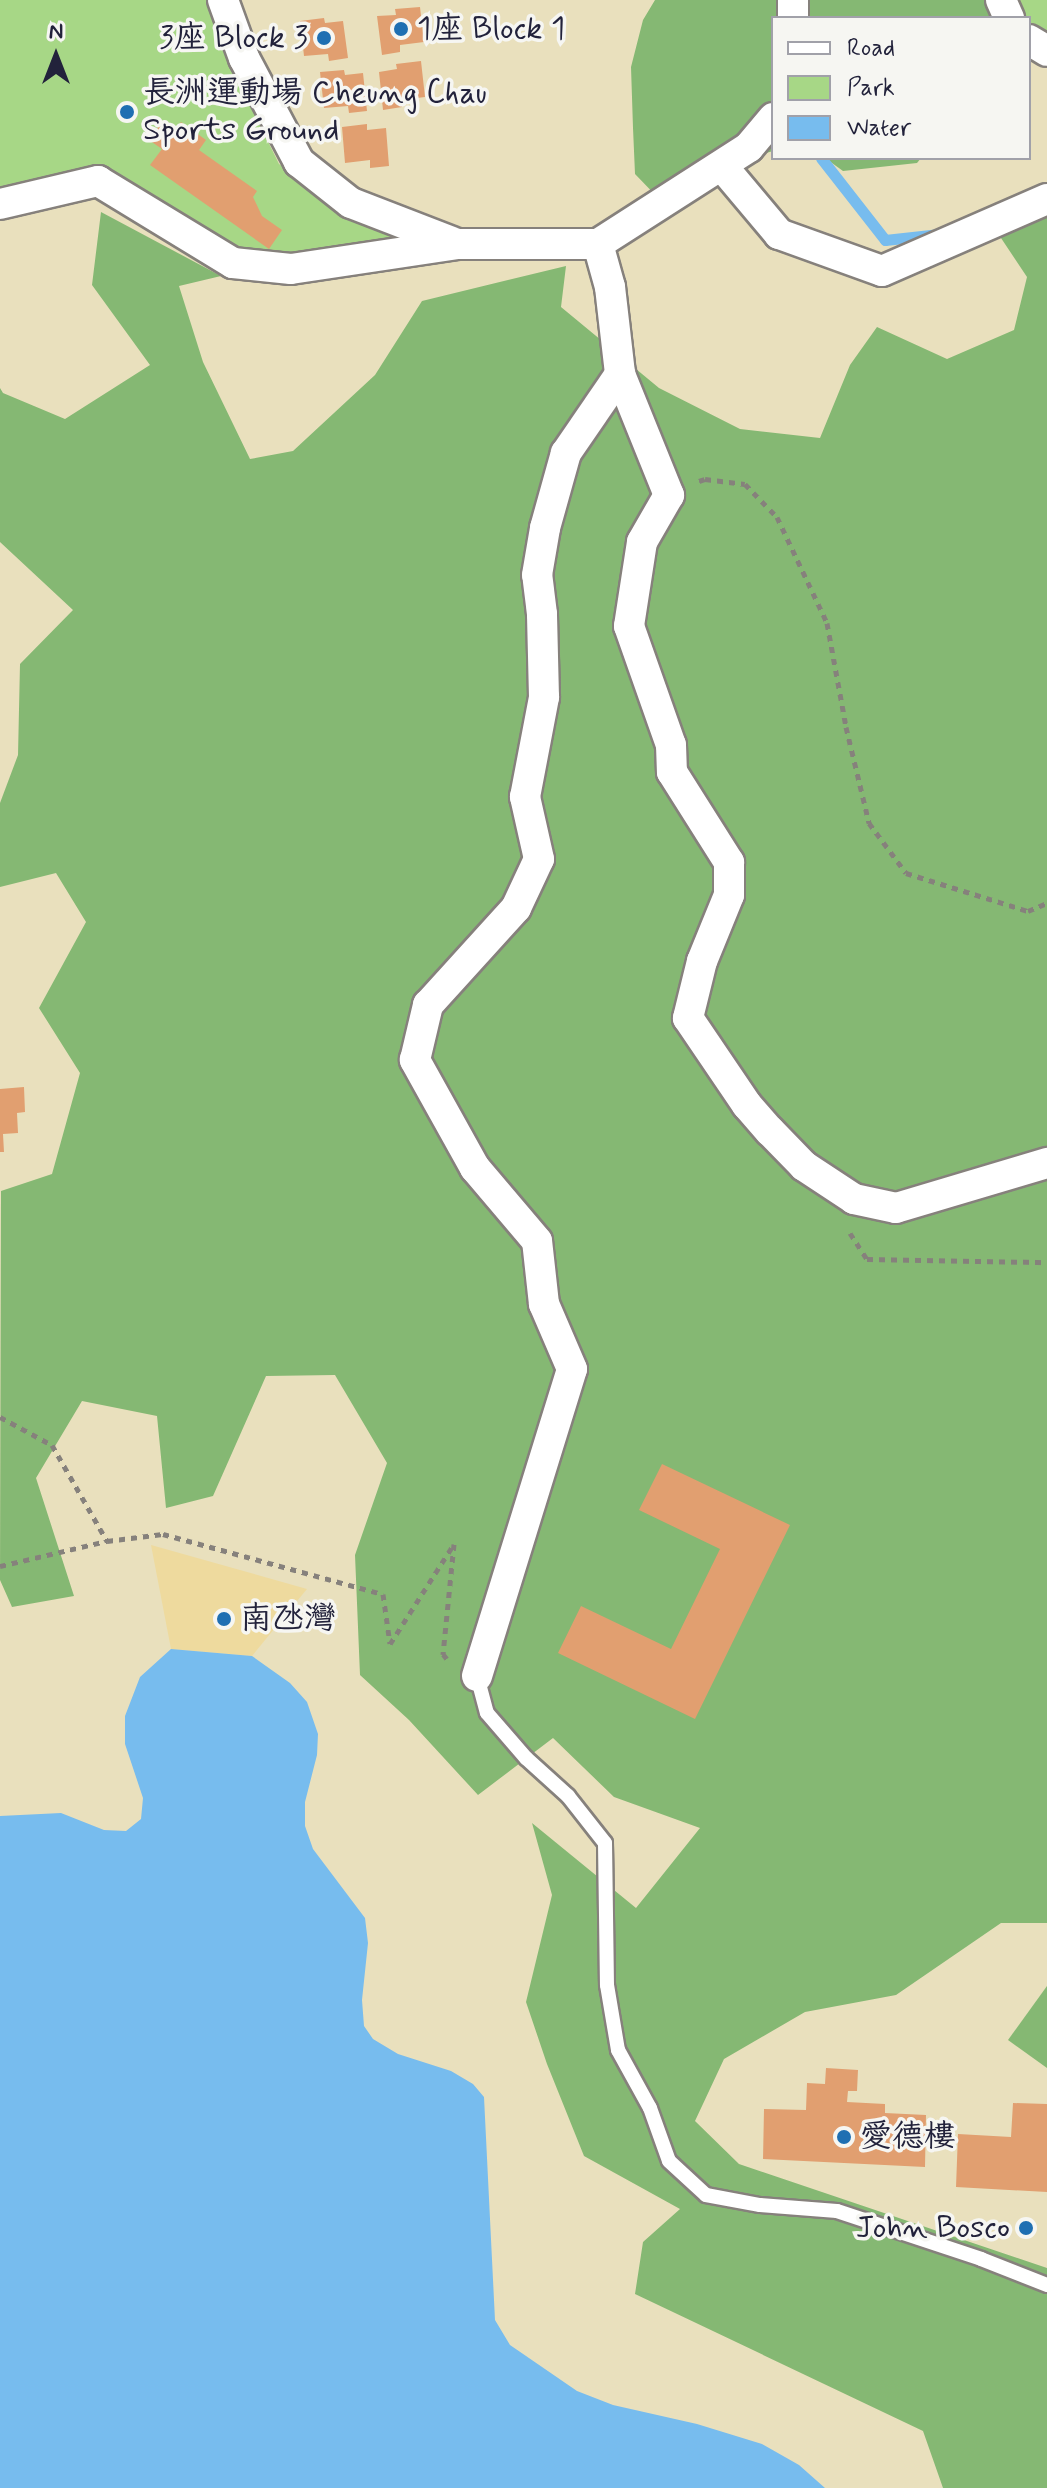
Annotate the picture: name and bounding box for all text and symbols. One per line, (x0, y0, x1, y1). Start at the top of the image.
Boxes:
place label: 1座 Block 1 (417, 10, 565, 48)
north arrow (16, 16, 96, 96)
legend (771, 16, 1031, 160)
text: N (49, 18, 63, 46)
place label: 3座 Block 3 (159, 19, 308, 57)
marker: 1座 Block 1 (392, 20, 410, 38)
marker: 3座 Block 3 (315, 29, 333, 47)
text: Road (847, 33, 895, 64)
text: Park (847, 73, 895, 104)
place label: 長洲運動場 Cheung Chau Sports Ground (143, 75, 493, 150)
marker: 長洲運動場 Cheung Chau Sports Ground (118, 103, 136, 121)
text: Water (847, 113, 911, 144)
place label: 南氹灣 (240, 1600, 336, 1638)
marker: 南氹灣 (215, 1610, 233, 1628)
place label: 愛德樓 (860, 2118, 956, 2156)
marker: 愛德樓 (835, 2128, 853, 2146)
place label: John Bosco (856, 2209, 1010, 2247)
marker: John Bosco (1017, 2219, 1035, 2237)

